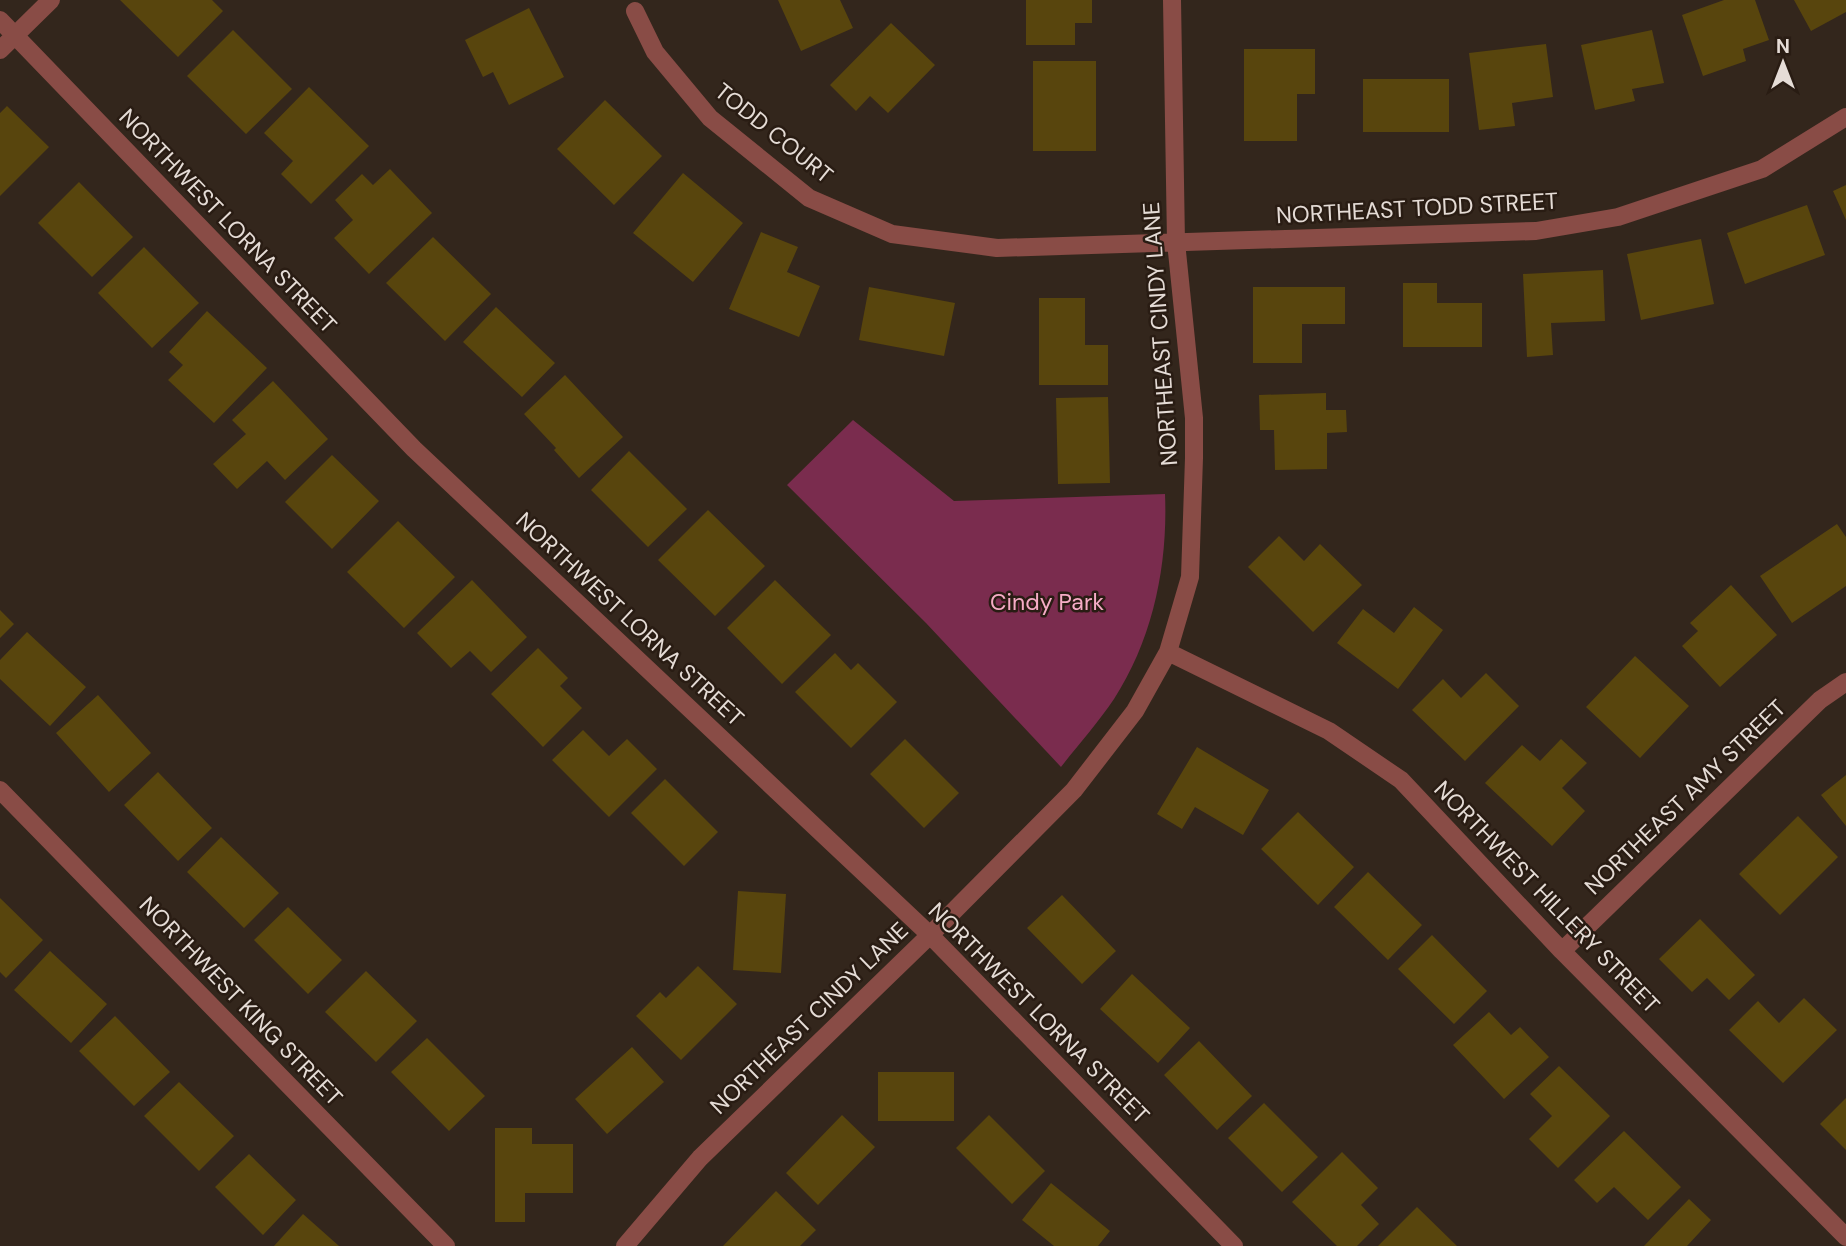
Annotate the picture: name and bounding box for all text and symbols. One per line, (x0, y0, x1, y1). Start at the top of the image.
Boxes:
north arrow (1748, 28, 1818, 98)
text: N (1776, 34, 1790, 59)
street label: TODD COURT (709, 76, 839, 190)
street label: NORTHWEST LORNA STREET (113, 102, 343, 340)
street label: NORTHEAST TODD STREET (1275, 186, 1559, 230)
street label: NORTHEAST CINDY LANE (1136, 201, 1184, 467)
street label: NORTHWEST LORNA STREET (510, 505, 750, 733)
park label: Cindy Park (990, 587, 1104, 617)
street label: NORTHEAST AMY STREET (1578, 693, 1792, 901)
street label: NORTHWEST HILLERY STREET (1428, 774, 1666, 1020)
street label: NORTHWEST KING STREET (133, 890, 349, 1112)
street label: NORTHWEST LORNA STREET (922, 896, 1156, 1130)
street label: NORTHEAST CINDY LANE (703, 915, 915, 1121)

